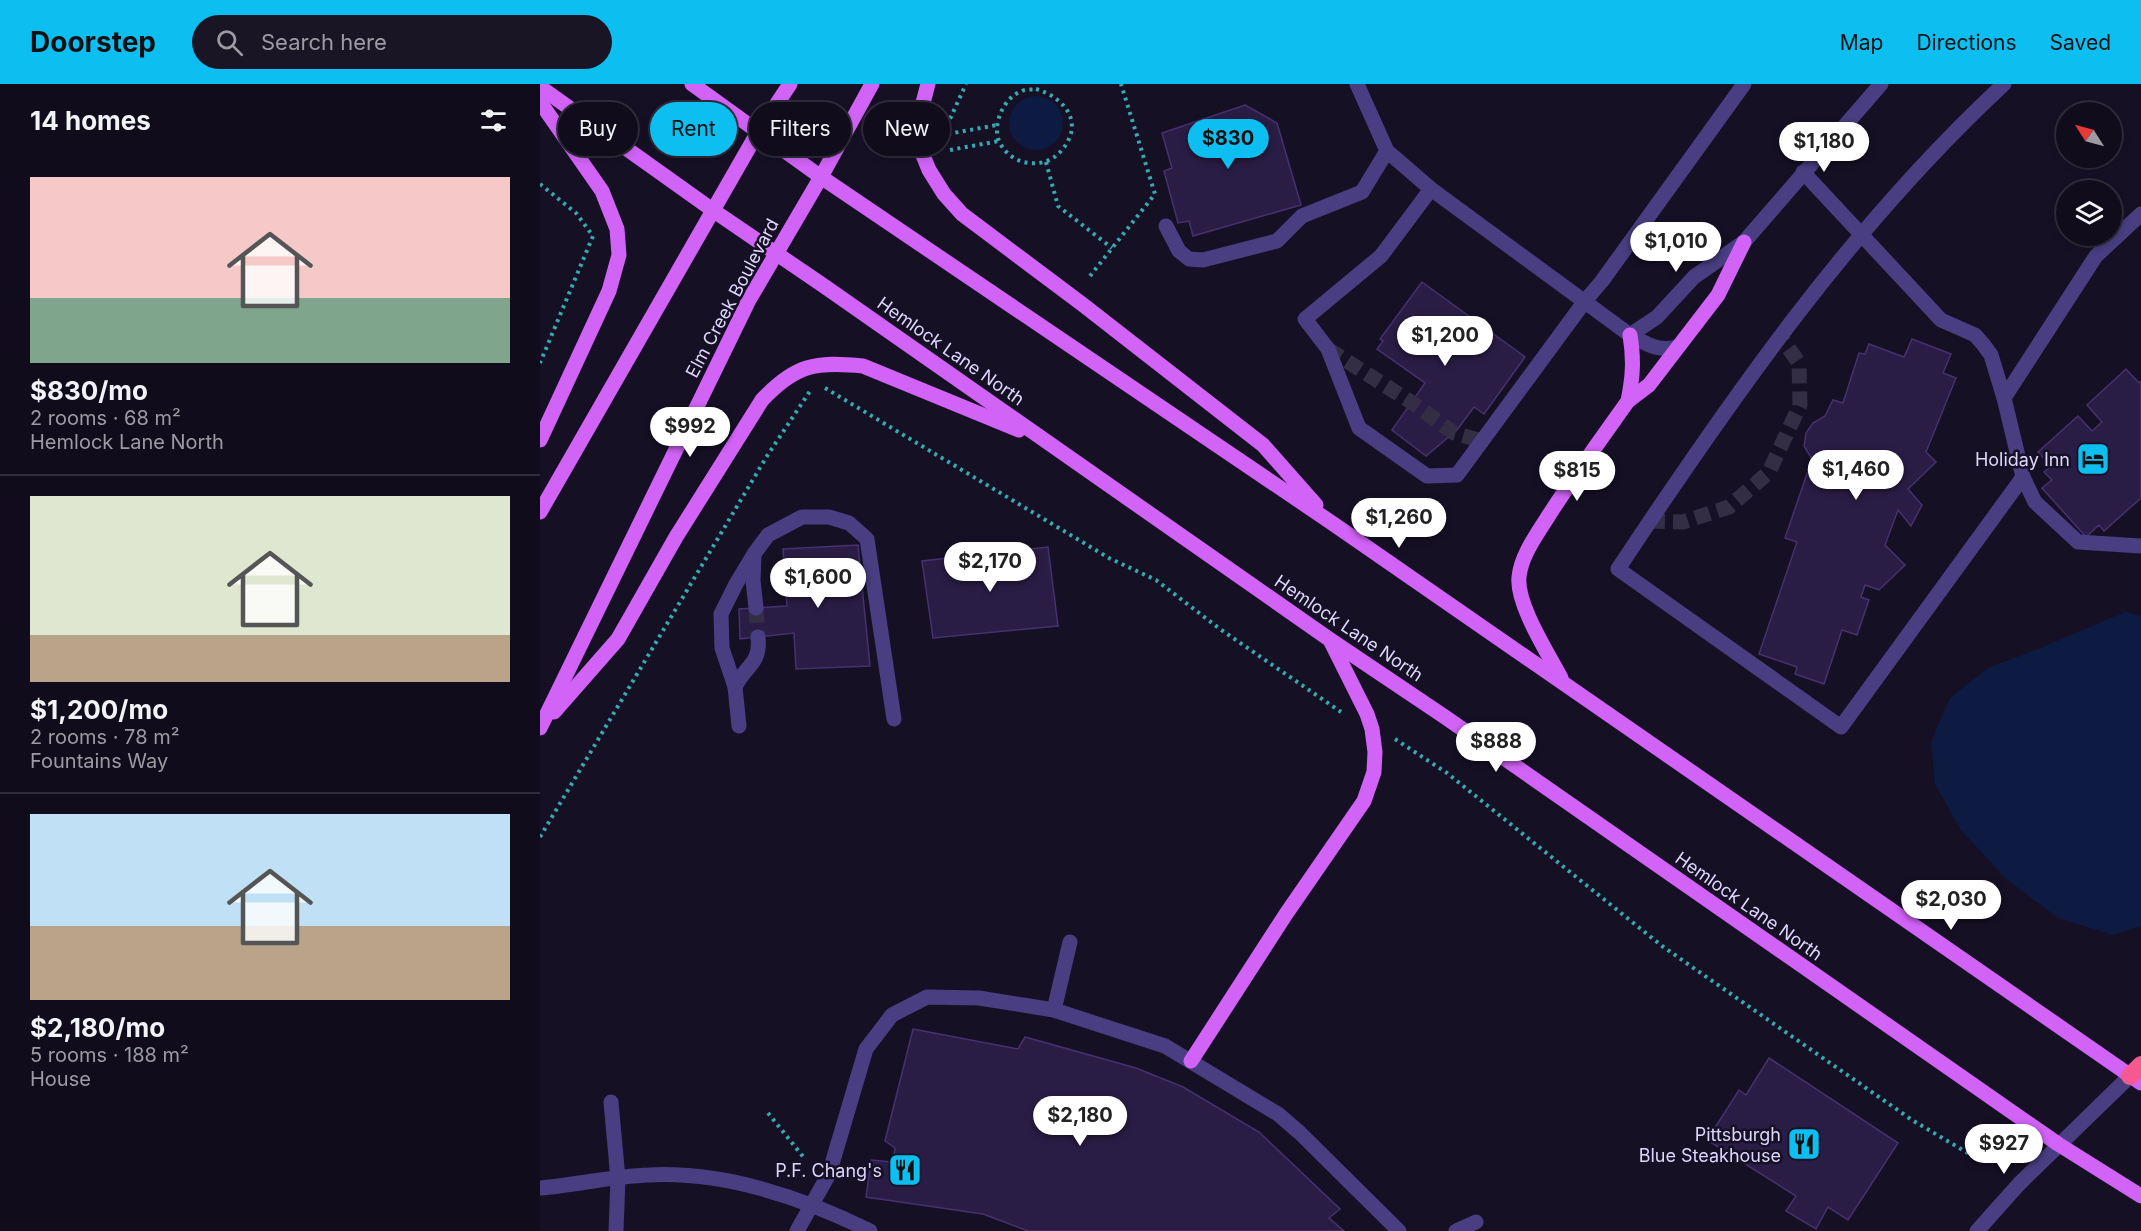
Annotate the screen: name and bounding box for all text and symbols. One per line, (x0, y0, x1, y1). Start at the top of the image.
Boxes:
search box (192, 15, 612, 69)
text: Doorstep (30, 25, 156, 59)
icon: search (213, 26, 246, 59)
text: Search here (261, 29, 387, 55)
text: Map (1840, 30, 1883, 55)
text: Directions (1916, 30, 2017, 55)
text: Saved (2050, 30, 2111, 55)
chip: Buy (558, 102, 638, 156)
chip: Rent (650, 102, 737, 156)
chip: Filters (749, 102, 851, 156)
chip: New (863, 102, 950, 156)
north arrow (2056, 102, 2122, 168)
map controls (2056, 102, 2122, 246)
icon: filters (477, 104, 510, 137)
text: 14 homes (30, 105, 151, 136)
pin: $830 (1192, 119, 1264, 170)
pin: $1,180 (1775, 122, 1873, 173)
text: $830 (1202, 126, 1254, 150)
text: $1,180 (1793, 129, 1855, 153)
button: layers (2056, 180, 2122, 246)
street label: Elm Creek Boulevard (681, 215, 783, 381)
icon: home (216, 216, 324, 324)
pin: $1,010 (1627, 222, 1725, 273)
text: $1,010 (1644, 229, 1708, 253)
street label: Hemlock Lane North (874, 292, 1028, 410)
pin: $1,200 (1396, 316, 1494, 367)
text: $1,200 (1411, 323, 1479, 347)
text: $830/mo (30, 375, 148, 406)
text: 2 rooms · 68 m² (30, 406, 181, 430)
pin: $992 (654, 407, 726, 458)
text: $992 (664, 414, 716, 438)
text: Hemlock Lane North (30, 430, 224, 454)
hotel icon: Holiday Inn (2075, 441, 2111, 477)
place label: Holiday Inn (1975, 449, 2070, 470)
pin: $1,460 (1807, 450, 1905, 501)
pin: $815 (1541, 451, 1613, 502)
text: $1,460 (1822, 457, 1890, 481)
text: $815 (1553, 458, 1601, 482)
pin: $1,260 (1350, 498, 1448, 549)
text: $1,260 (1365, 505, 1433, 529)
icon: home (216, 535, 324, 643)
pin: $2,170 (941, 542, 1039, 593)
text: $2,170 (958, 549, 1022, 573)
pin: $1,600 (769, 558, 867, 609)
text: $1,600 (784, 565, 852, 589)
street label: Hemlock Lane North (1271, 571, 1427, 685)
text: $1,200/mo (30, 694, 168, 725)
pin: $888 (1460, 722, 1532, 773)
text: 2 rooms · 78 m² (30, 725, 179, 749)
text: $888 (1470, 729, 1522, 753)
text: Fountains Way (30, 749, 168, 773)
street label: Hemlock Lane North (1672, 847, 1826, 965)
icon: home (216, 853, 324, 961)
pin: $2,030 (1902, 880, 2000, 931)
text: $2,030 (1915, 887, 1987, 911)
text: $2,180/mo (30, 1012, 165, 1043)
text: 5 rooms · 188 m² (30, 1043, 189, 1067)
text: House (30, 1067, 91, 1091)
pin: $2,180 (1031, 1096, 1129, 1147)
text: $2,180 (1047, 1103, 1113, 1127)
place label: Pittsburgh Blue Steakhouse (1639, 1124, 1781, 1166)
pin: $927 (1968, 1124, 2040, 1175)
restaurant icon: Pittsburgh Blue Steakhouse (1786, 1126, 1822, 1162)
text: $927 (1979, 1131, 2029, 1155)
restaurant icon: P.F. Chang's (887, 1152, 923, 1188)
place label: P.F. Chang's (775, 1160, 882, 1181)

